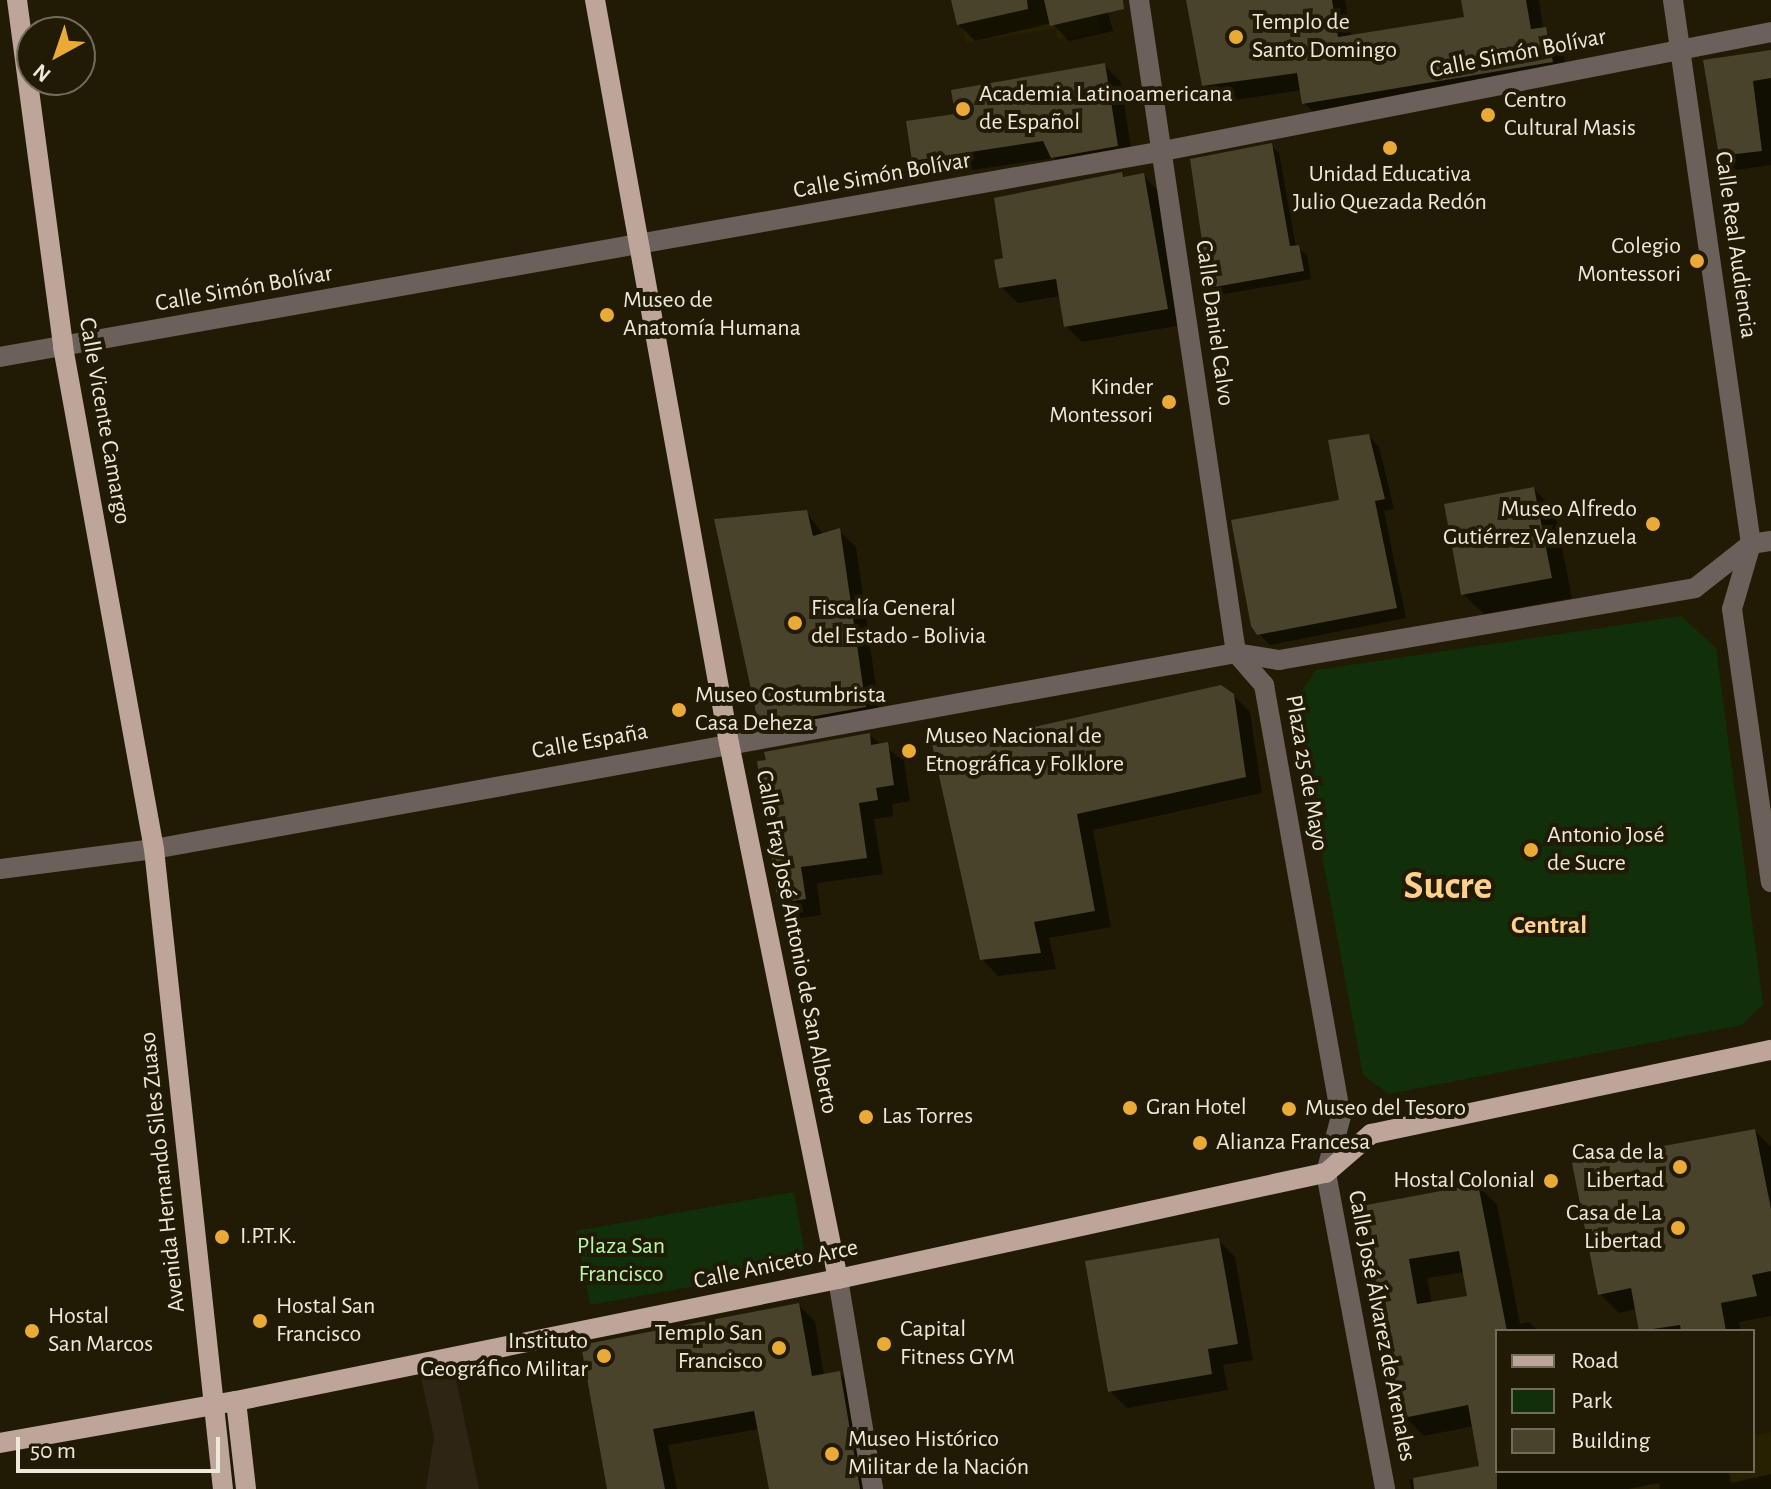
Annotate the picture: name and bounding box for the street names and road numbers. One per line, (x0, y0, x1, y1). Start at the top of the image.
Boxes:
street label: Calle Simón Bolívar (1427, 23, 1609, 85)
street label: Calle Simón Bolívar (791, 146, 973, 206)
street label: Calle Real Audiencia (1708, 150, 1762, 340)
street label: Calle Daniel Calvo (1188, 238, 1240, 408)
street label: Calle Simón Bolívar (153, 259, 335, 319)
street label: Calle Vicente Camargo (72, 315, 136, 527)
street label: Plaza 25 de Mayo (1278, 693, 1334, 853)
street label: Calle España (530, 718, 650, 766)
street label: Calle Fray José Antonio de San Alberto (749, 768, 843, 1116)
street label: Avenida Hernando Siles Zuaso (134, 1030, 192, 1314)
street label: Calle José Álvarez de Arenales (1341, 1188, 1421, 1464)
street label: Calle Aniceto Arce (691, 1234, 861, 1296)

